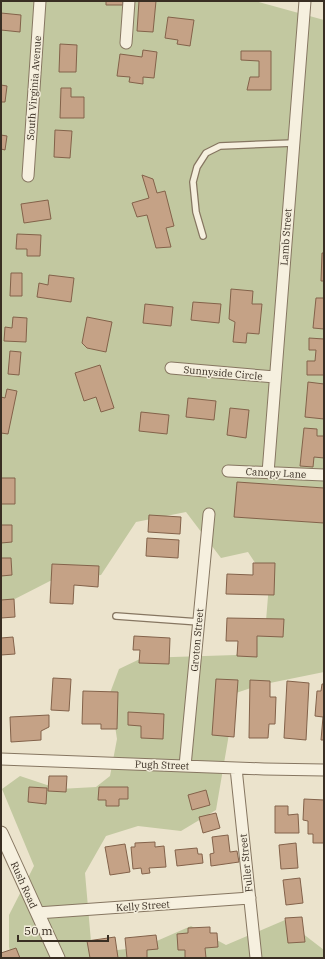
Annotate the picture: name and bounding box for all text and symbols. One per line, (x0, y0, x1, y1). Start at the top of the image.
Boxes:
street label: South Virginia Avenue (24, 35, 44, 141)
street label: Lamb Street (278, 207, 295, 266)
street label: Sunnyside Circle (183, 363, 263, 383)
street label: Canopy Lane (245, 465, 307, 481)
street label: Groton Street (188, 607, 206, 672)
street label: Pugh Street (135, 758, 190, 772)
street label: Fuller Street (236, 833, 256, 893)
street label: Rush Road (8, 859, 40, 911)
street label: Kelly Street (116, 898, 171, 914)
scale bar (18, 917, 108, 943)
text: 50 m (24, 923, 53, 938)

